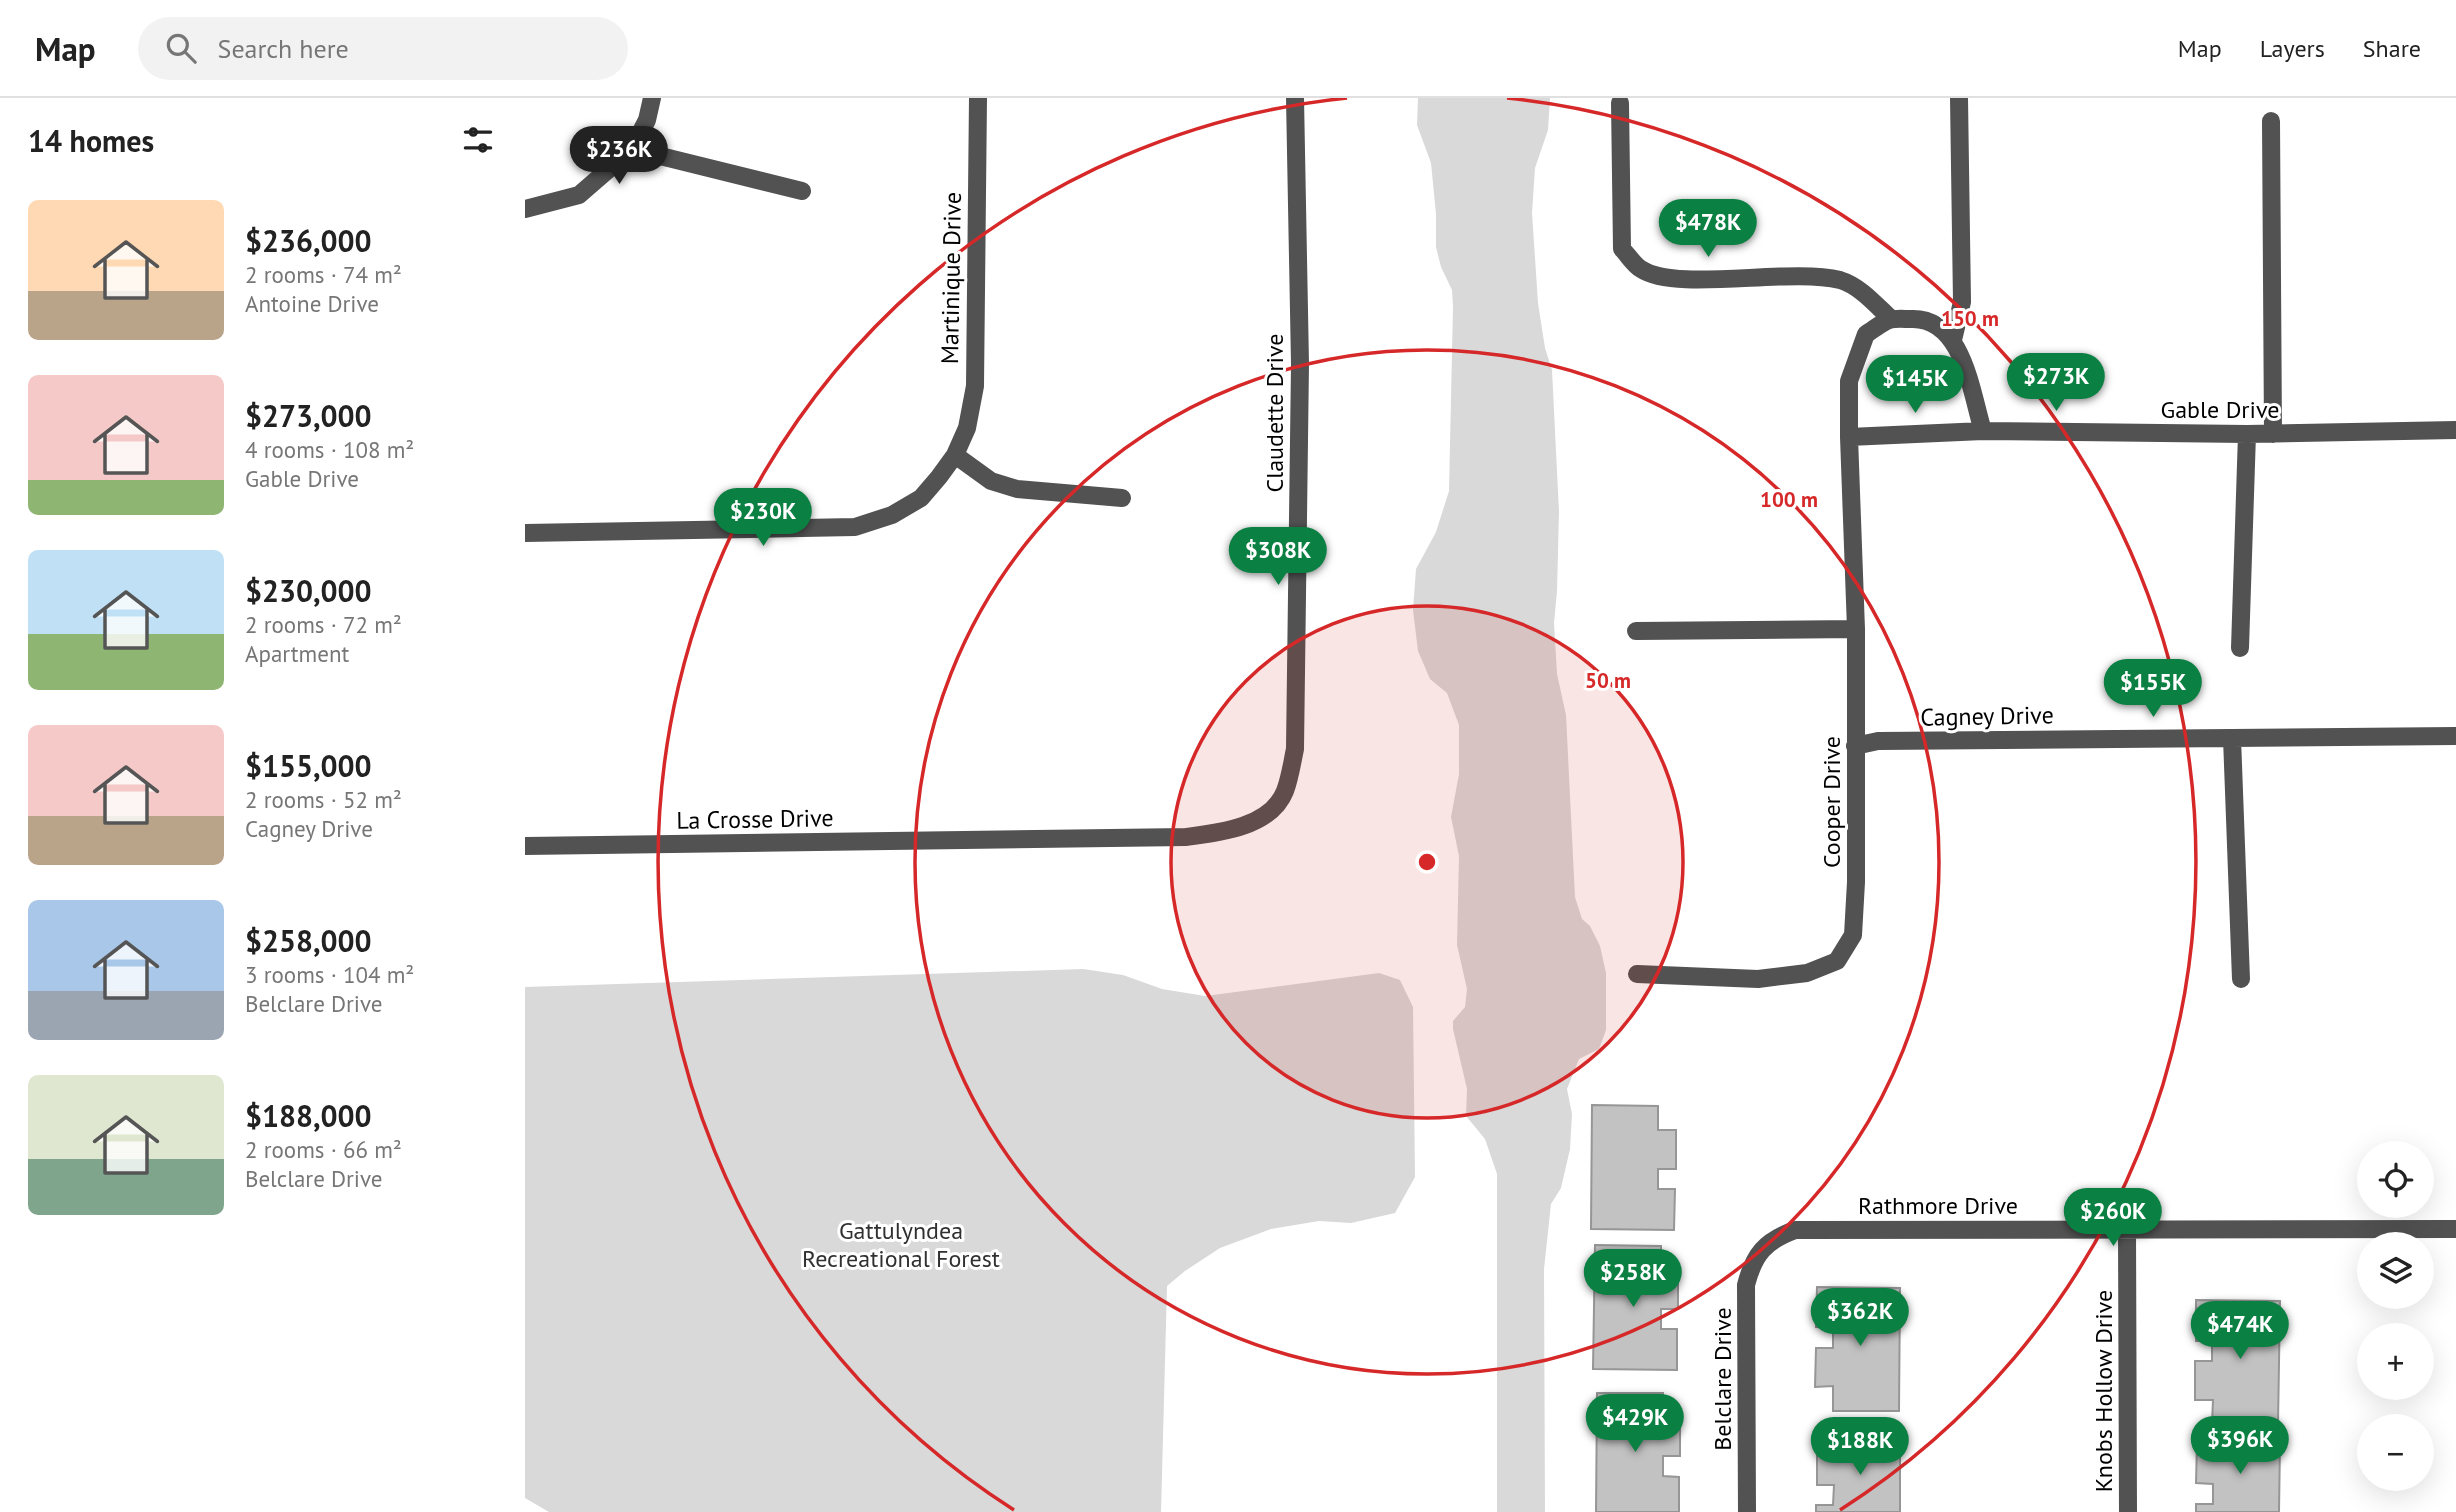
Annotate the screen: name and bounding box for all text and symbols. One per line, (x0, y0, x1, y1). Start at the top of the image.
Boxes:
search box (138, 17, 628, 80)
text: Map (35, 27, 96, 70)
icon: search (162, 29, 200, 67)
text: Search here (218, 32, 349, 65)
text: Map (2178, 33, 2222, 64)
text: Layers (2260, 33, 2325, 64)
text: Share (2363, 33, 2421, 64)
text: 14 homes (28, 121, 154, 160)
icon: filters (459, 121, 497, 159)
pin: $236K (570, 126, 668, 186)
text: $236K (586, 134, 652, 163)
street label: Martinique Drive (934, 192, 968, 364)
pin: $478K (1659, 200, 1757, 259)
text: $478K (1675, 207, 1741, 236)
text: $236,000 (245, 221, 372, 260)
icon: home (84, 228, 168, 312)
text: 2 rooms · 74 m² (245, 260, 402, 289)
text: Antoine Drive (245, 289, 379, 318)
text: 150 m (1941, 305, 1999, 332)
street label: Claudette Drive (1259, 333, 1290, 493)
pin: $273K (2007, 354, 2105, 413)
pin: $145K (1866, 356, 1964, 415)
text: $273K (2023, 361, 2089, 390)
text: $145K (1882, 363, 1948, 392)
street label: Gable Drive (2161, 394, 2279, 425)
text: $273,000 (245, 396, 372, 435)
icon: home (84, 403, 168, 487)
text: 4 rooms · 108 m² (245, 435, 414, 464)
text: Gable Drive (245, 464, 359, 493)
text: 100 m (1760, 486, 1818, 513)
pin: $230K (714, 489, 812, 548)
text: $230K (730, 496, 796, 525)
pin: $308K (1229, 528, 1327, 587)
text: $308K (1245, 535, 1311, 564)
text: $230,000 (245, 571, 372, 610)
icon: home (84, 578, 168, 662)
text: 2 rooms · 72 m² (245, 610, 402, 639)
text: Apartment (245, 639, 349, 668)
pin: $155K (2104, 660, 2202, 719)
text: 50 m (1585, 667, 1631, 694)
text: $155K (2120, 667, 2186, 696)
street label: Cagney Drive (1920, 699, 2054, 733)
street label: Cooper Drive (1816, 736, 1847, 868)
text: $155,000 (245, 746, 372, 785)
icon: home (84, 753, 168, 837)
text: 2 rooms · 52 m² (245, 785, 402, 814)
street label: La Crosse Drive (676, 802, 834, 836)
text: Cagney Drive (245, 814, 373, 843)
centre of rings (1415, 850, 1439, 874)
text: $258,000 (245, 921, 372, 960)
icon: home (84, 928, 168, 1012)
text: 3 rooms · 104 m² (245, 960, 414, 989)
text: Belclare Drive (245, 989, 383, 1018)
text: $188,000 (245, 1096, 372, 1135)
icon: home (84, 1103, 168, 1187)
text: 2 rooms · 66 m² (245, 1135, 402, 1164)
map controls (2357, 1141, 2434, 1491)
button: locate (2357, 1141, 2434, 1218)
text: Belclare Drive (245, 1164, 383, 1193)
pin: $260K (2064, 1188, 2162, 1248)
street label: Rathmore Drive (1858, 1190, 2018, 1221)
text: $260K (2080, 1196, 2146, 1225)
park label: Gattulyndea Recreational Forest (802, 1215, 1000, 1274)
button: layers (2357, 1232, 2434, 1309)
pin: $258K (1584, 1250, 1682, 1309)
text: $258K (1600, 1257, 1666, 1286)
pin: $362K (1811, 1288, 1909, 1348)
street label: Knobs Hollow Drive (2088, 1290, 2119, 1492)
text: $362K (1827, 1296, 1893, 1325)
pin: $474K (2191, 1302, 2289, 1361)
street label: Belclare Drive (1707, 1307, 1738, 1451)
text: $474K (2207, 1309, 2273, 1338)
button: + (2357, 1323, 2434, 1400)
pin: $429K (1586, 1394, 1684, 1454)
text: $429K (1602, 1402, 1668, 1431)
button: − (2357, 1414, 2434, 1491)
pin: $396K (2191, 1416, 2289, 1476)
pin: $188K (1811, 1418, 1909, 1477)
text: $396K (2207, 1424, 2273, 1453)
text: $188K (1827, 1425, 1893, 1454)

